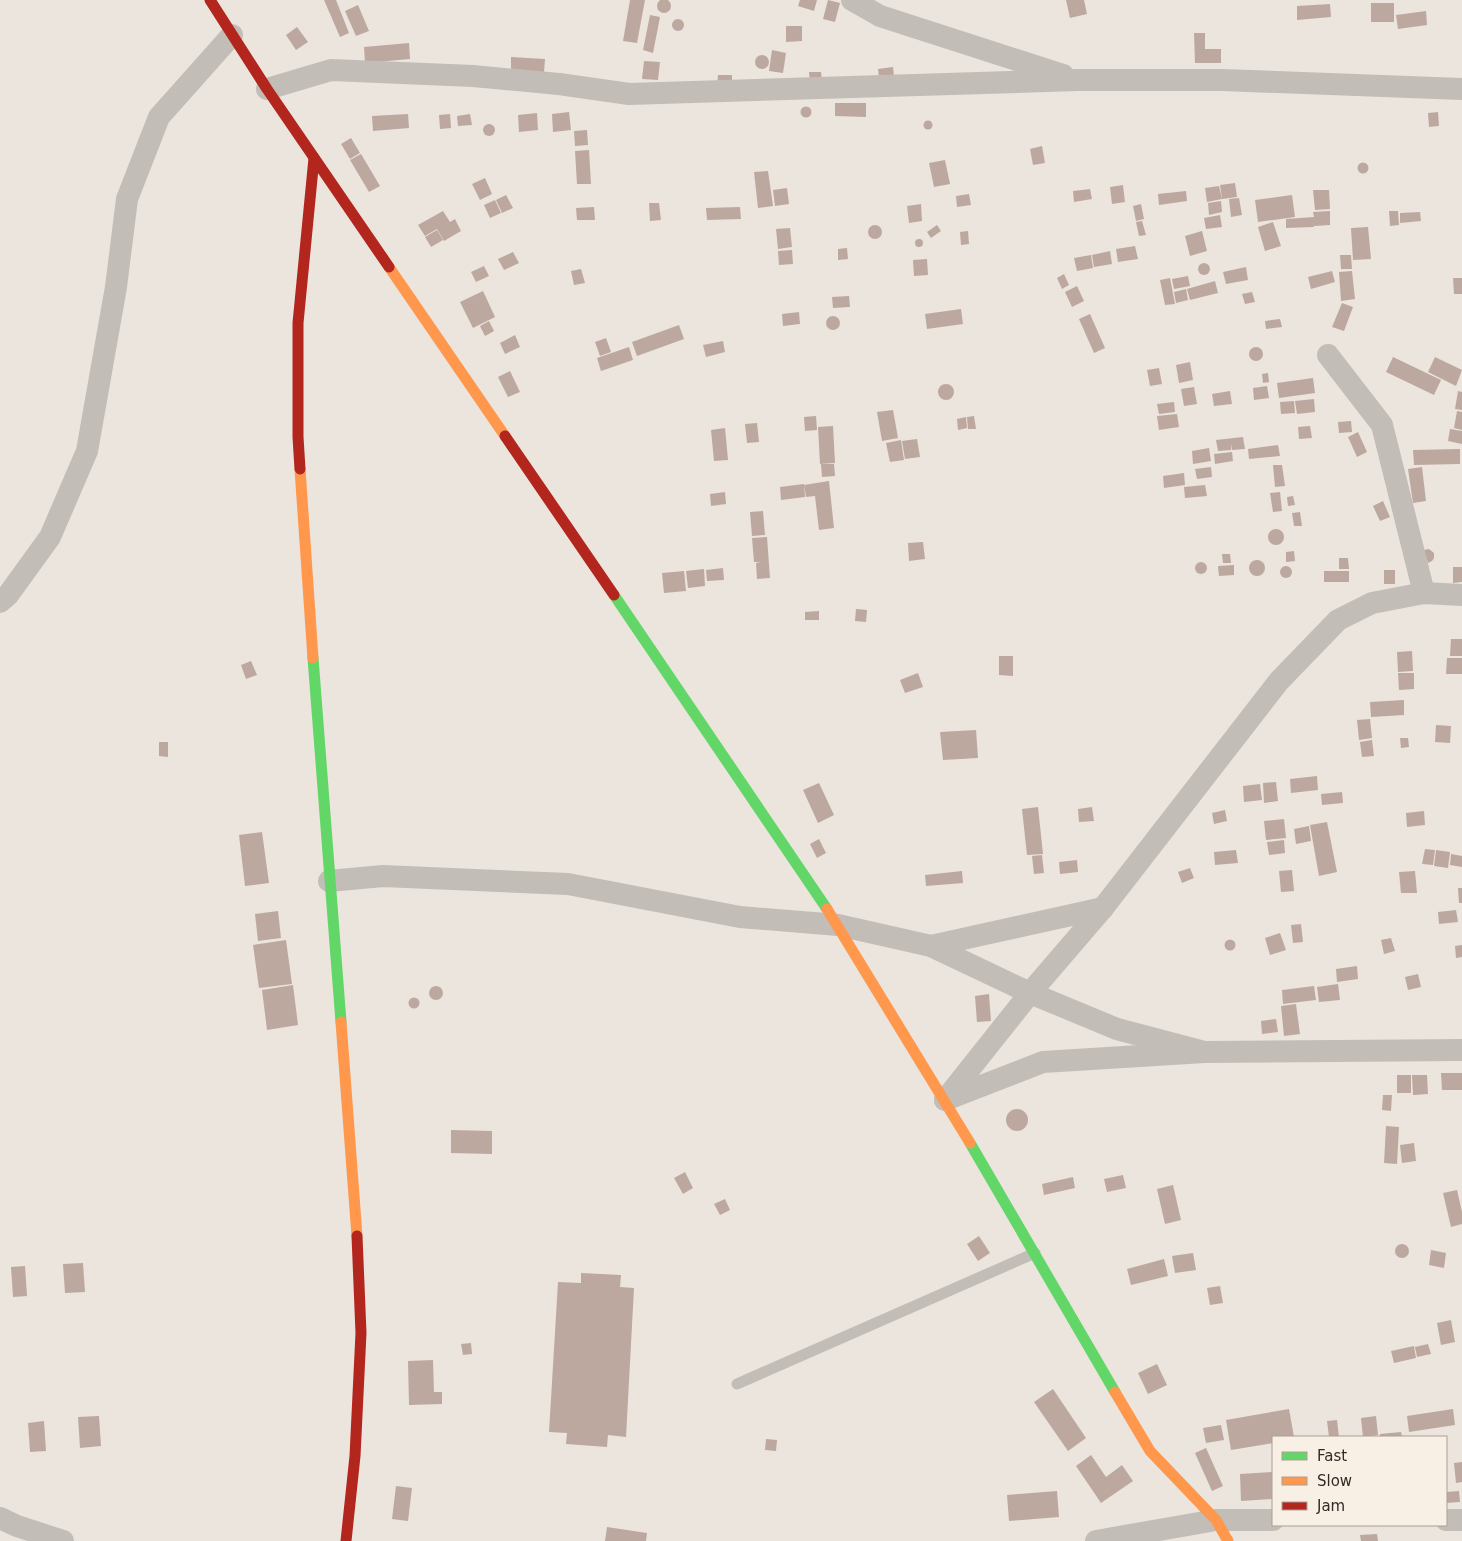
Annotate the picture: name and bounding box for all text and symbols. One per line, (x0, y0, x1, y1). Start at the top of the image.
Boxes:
legend (1272, 1436, 1447, 1526)
text: Fast (1317, 1447, 1347, 1465)
text: Slow (1317, 1472, 1352, 1490)
text: Jam (1316, 1497, 1345, 1515)

